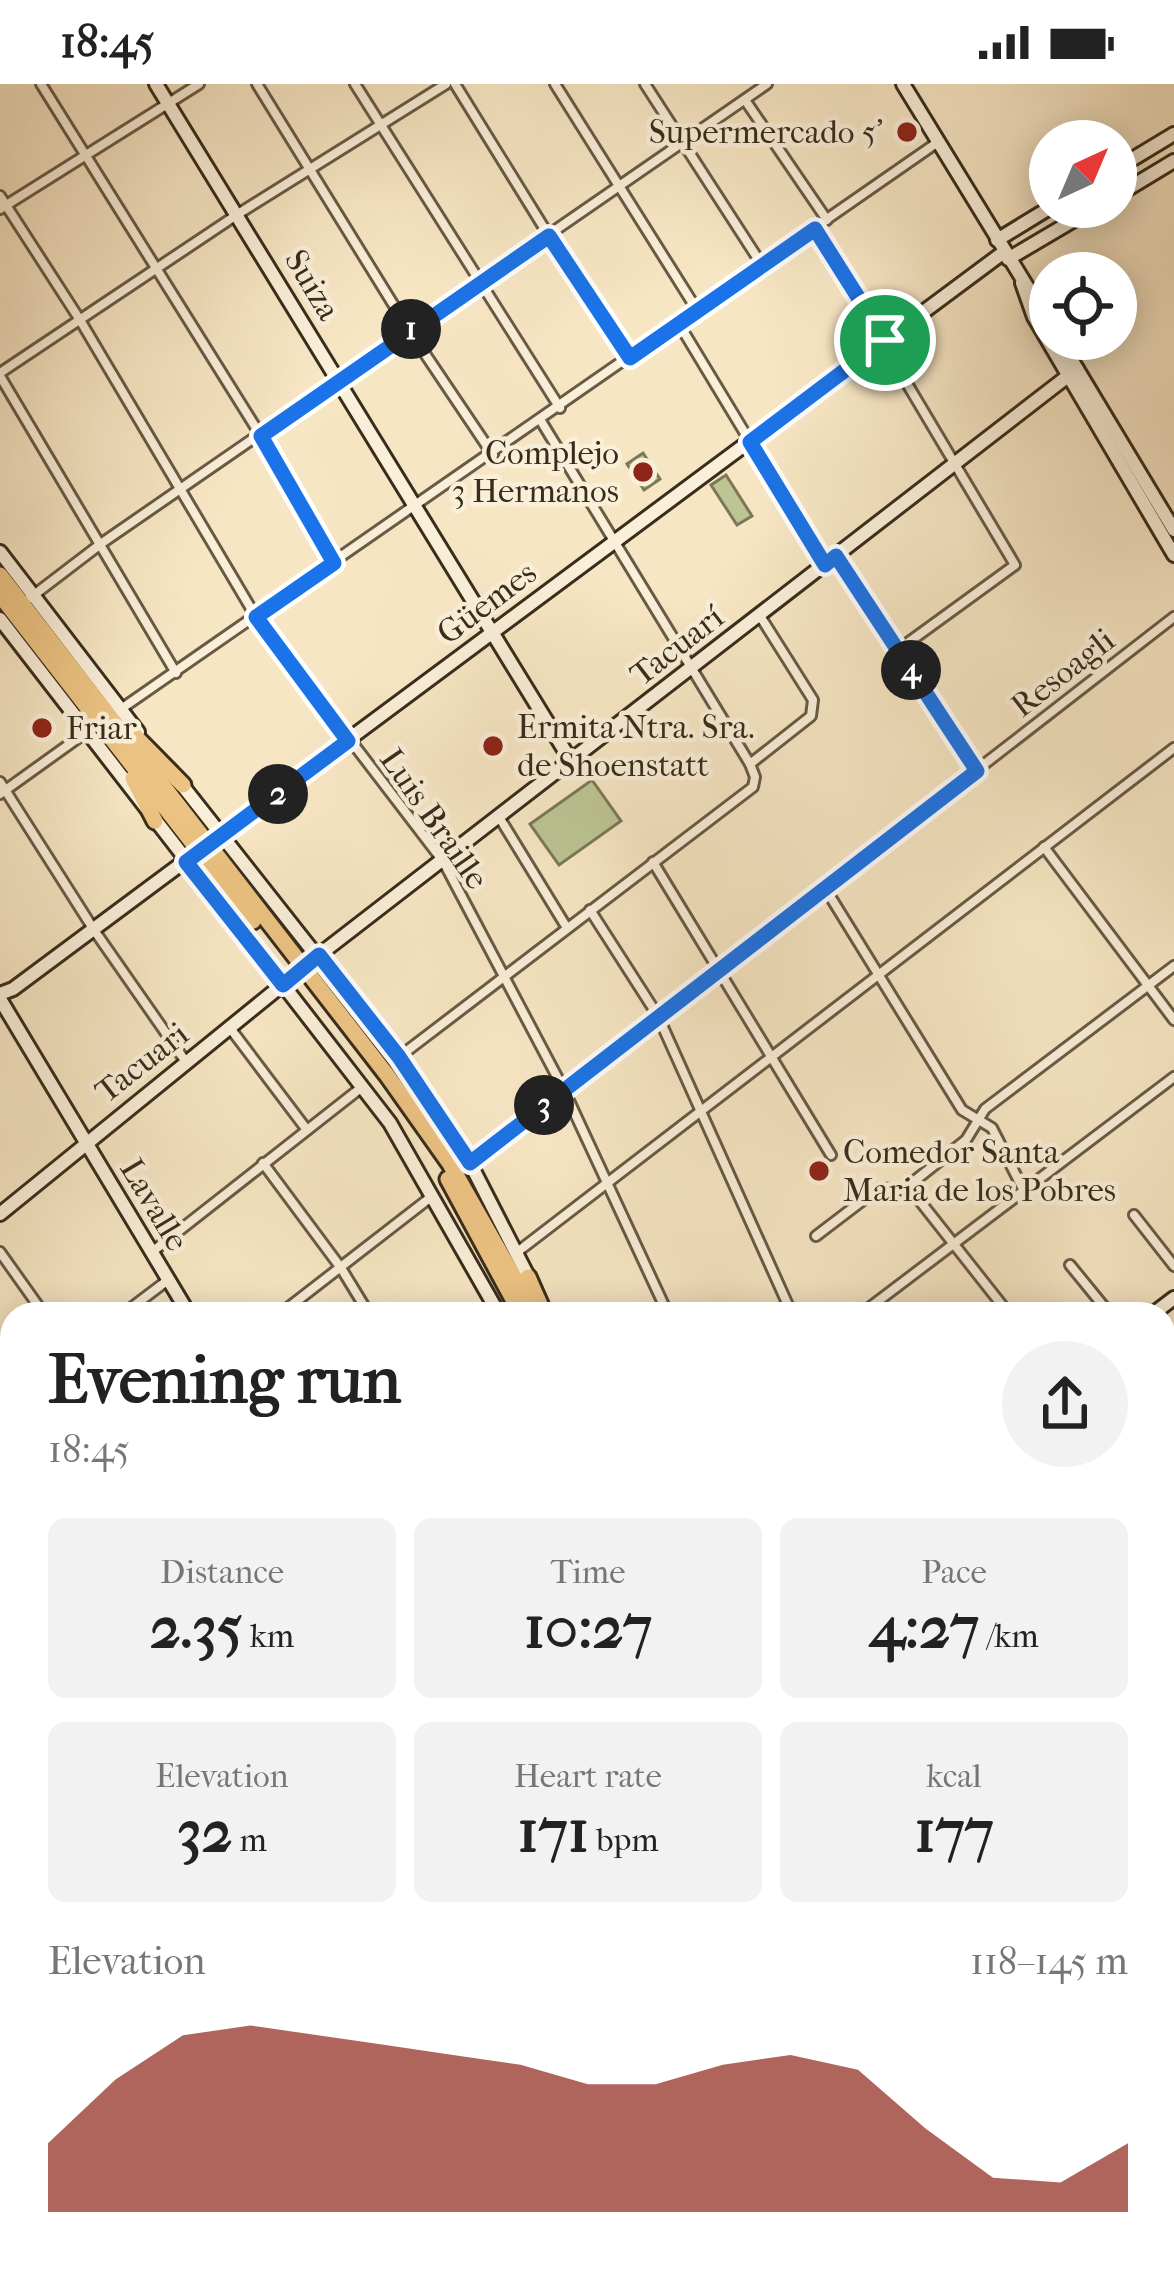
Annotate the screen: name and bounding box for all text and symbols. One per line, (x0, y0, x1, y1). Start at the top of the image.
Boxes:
text: 18:45 (60, 16, 154, 69)
place label: Supermercado 5' (649, 113, 883, 152)
marker: Supermercado 5' (894, 119, 920, 145)
north arrow (1029, 120, 1137, 228)
map controls (1029, 120, 1137, 360)
street label: Suiza (276, 243, 348, 328)
button: locate (1029, 252, 1137, 360)
pin (834, 289, 936, 391)
pin: 1 (381, 299, 441, 359)
icon: arrive (852, 307, 918, 373)
text: 1 (405, 309, 417, 348)
place label: Complejo 3 Hermanos (452, 434, 619, 511)
marker: Complejo 3 Hermanos (630, 459, 656, 485)
street label: Güemes (430, 553, 544, 653)
street label: Tacuarí (623, 598, 731, 694)
street label: Resoagli (1004, 620, 1123, 725)
pin: 4 (881, 640, 941, 700)
text: 4 (901, 650, 921, 689)
place label: Ermita Ntra. Sra. de Shoenstatt (517, 708, 755, 785)
place label: Friar (66, 709, 137, 748)
marker: Friar (29, 715, 55, 741)
marker: Ermita Ntra. Sra. de Shoenstatt (480, 733, 506, 759)
street label: Luis Braille (371, 741, 497, 897)
pin: 2 (248, 764, 308, 824)
text: 2 (270, 774, 286, 813)
street label: Tacuari (88, 1015, 196, 1111)
pin: 3 (514, 1075, 574, 1135)
text: 3 (537, 1085, 551, 1124)
place label: Comedor Santa Maria de los Pobres (843, 1133, 1116, 1210)
street label: Lavalle (111, 1152, 197, 1258)
marker: Comedor Santa Maria de los Pobres (806, 1158, 832, 1184)
button: share (1002, 1341, 1128, 1467)
text: Evening run (48, 1342, 401, 1419)
text: 18:45 (48, 1426, 130, 1472)
text: Distance (160, 1553, 284, 1592)
text: Time (551, 1553, 626, 1592)
text: Pace (921, 1553, 987, 1592)
text: 2.35 (150, 1592, 243, 1663)
text: 10:27 (524, 1592, 652, 1663)
text: 4:27 (869, 1592, 979, 1663)
text: km (243, 1617, 294, 1656)
text: /km (979, 1617, 1039, 1656)
text: Elevation (155, 1757, 289, 1796)
text: Heart rate (514, 1757, 662, 1796)
text: kcal (926, 1757, 982, 1796)
text: 32 (177, 1796, 232, 1867)
text: 171 (517, 1796, 589, 1867)
text: 177 (914, 1796, 994, 1867)
text: m (232, 1821, 267, 1860)
text: bpm (589, 1821, 659, 1860)
text: Elevation (48, 1938, 206, 1984)
text: 118–145 m (970, 1938, 1128, 1984)

